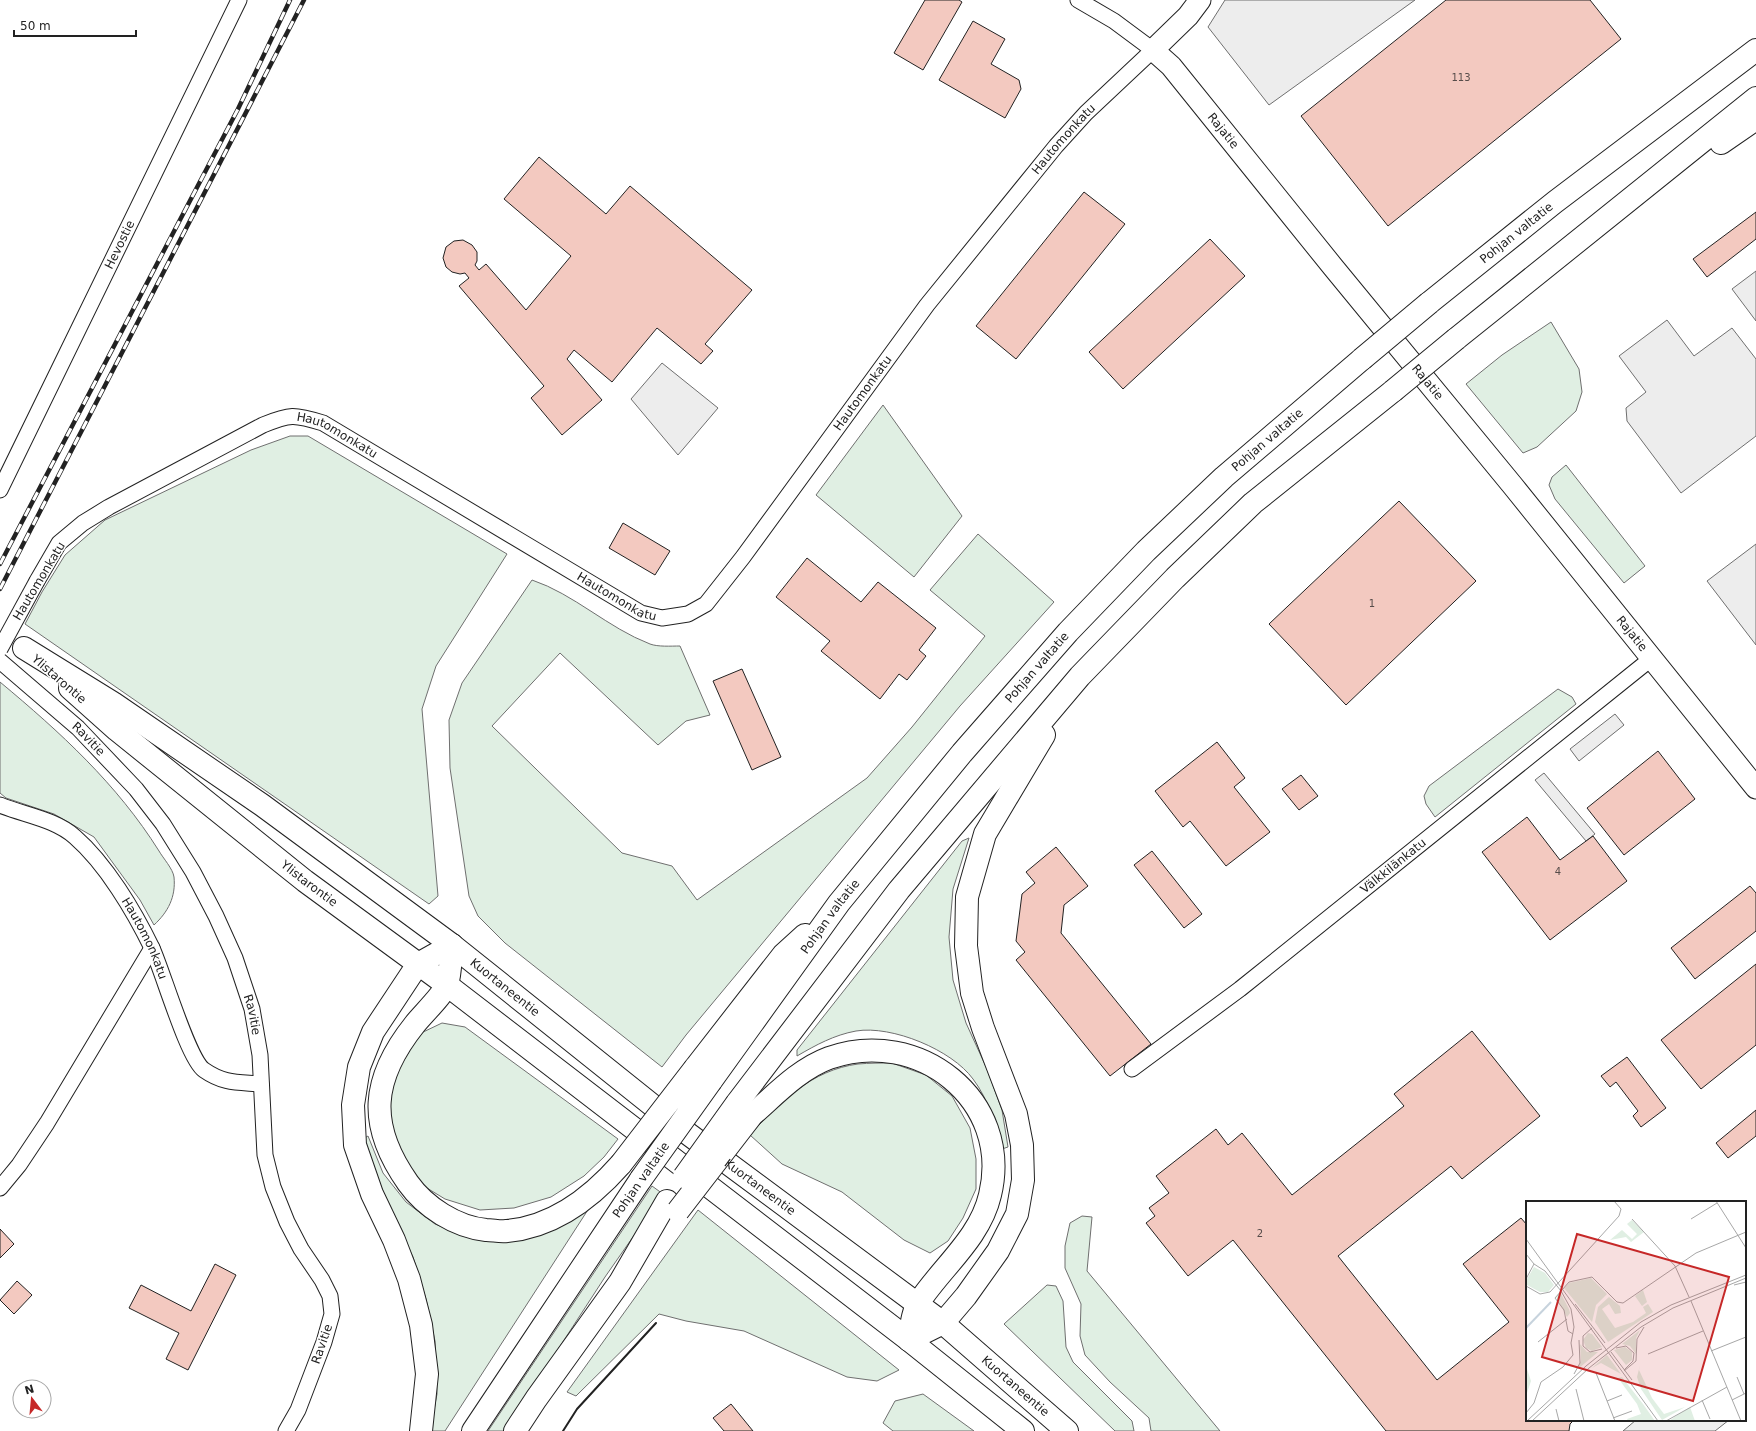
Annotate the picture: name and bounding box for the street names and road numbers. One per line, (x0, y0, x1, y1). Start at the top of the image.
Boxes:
street label: Hautomonkatu (1029, 101, 1098, 177)
street label: Rajatie (1205, 110, 1242, 151)
street label: Pohjan valtatie (1477, 200, 1556, 266)
street label: Hevostie (102, 218, 137, 271)
street label: Hautomonkatu (831, 353, 895, 433)
street label: Rajatie (1409, 362, 1446, 403)
street label: Pohjan valtatie (1229, 406, 1306, 474)
street label: Hautomonkatu (296, 410, 380, 461)
street label: Hautomonkatu (10, 539, 68, 623)
street label: Hautomonkatu (574, 569, 658, 623)
street label: Rajatie (1613, 613, 1650, 654)
street label: Pohjan valtatie (1002, 629, 1072, 706)
street label: Ylistarontie (28, 651, 89, 706)
street label: Ravitie (69, 719, 108, 759)
street label: Välkkilänkatu (1358, 835, 1429, 896)
street label: Ylistarontie (277, 857, 340, 909)
street label: Pohjan valtatie (798, 877, 862, 957)
street label: Hautomonkatu (119, 895, 170, 981)
street label: Kuortaneentie (467, 955, 542, 1019)
street label: Ravitie (241, 993, 263, 1036)
street label: Pohjan valtatie (610, 1139, 672, 1221)
street label: Kuortaneentie (722, 1156, 798, 1218)
street label: Ravitie (309, 1322, 335, 1366)
street label: Kuortaneentie (979, 1353, 1052, 1419)

